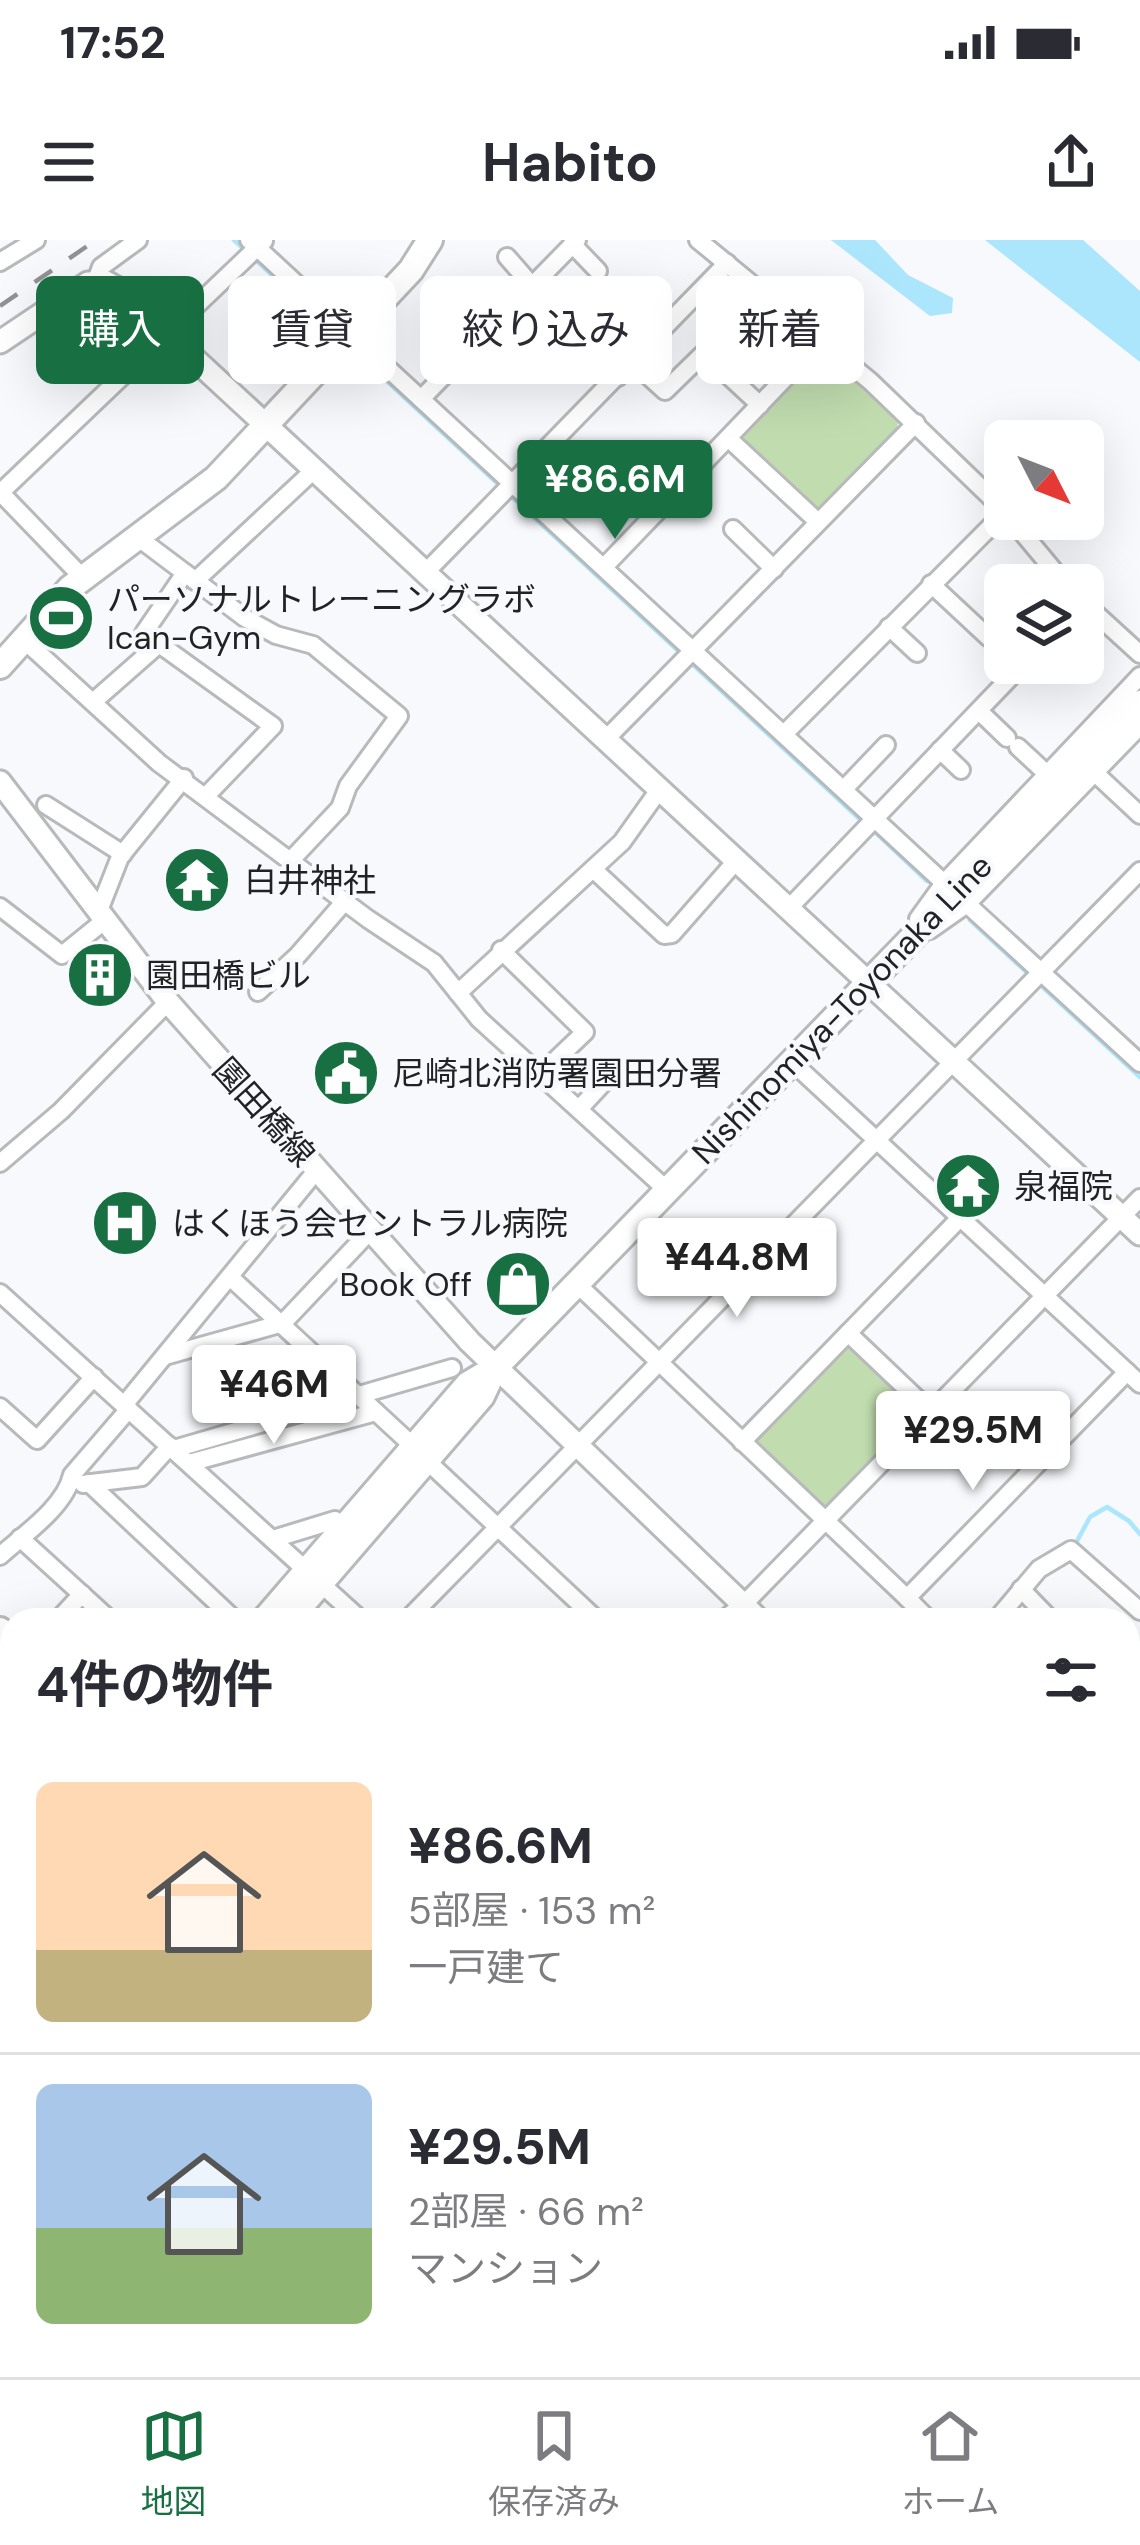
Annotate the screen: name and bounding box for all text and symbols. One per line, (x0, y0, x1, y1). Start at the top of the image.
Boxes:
text: 17:52 (60, 13, 166, 72)
text: Habito (482, 127, 658, 198)
icon: menu (36, 129, 102, 195)
icon: share (1038, 129, 1104, 195)
chip: 購入 (36, 276, 204, 384)
chip: 賃貸 (228, 276, 396, 384)
chip: 絞り込み (420, 276, 672, 384)
chip: 新着 (696, 276, 864, 384)
north arrow (984, 420, 1104, 540)
map controls (984, 420, 1104, 684)
pin: ¥86.6M (517, 440, 713, 542)
text: ¥86.6M (544, 453, 686, 504)
button: layers (984, 564, 1104, 684)
place label: パーソナルトレーニングラボ Ican-Gym (107, 578, 536, 659)
sports icon: パーソナルトレーニングラボ Ican-Gym (26, 583, 96, 653)
temple icon: 白井神社 (162, 845, 232, 915)
street label: Nishinomiya-Toyonaka Line (682, 845, 1002, 1173)
place label: 白井神社 (244, 859, 376, 902)
building icon: 園田橋ビル (65, 940, 135, 1010)
place label: 園田橋ビル (146, 954, 311, 997)
public building icon: 尼崎北消防署園田分署 (311, 1038, 381, 1108)
street label: 園田橋線 (204, 1049, 324, 1175)
place label: 尼崎北消防署園田分署 (392, 1052, 722, 1095)
temple icon: 泉福院 (933, 1151, 1003, 1221)
place label: 泉福院 (1014, 1165, 1113, 1208)
hospital icon: はくほう会セントラル病院 (90, 1188, 160, 1258)
place label: はくほう会セントラル病院 (172, 1202, 568, 1245)
pin: ¥44.8M (639, 1218, 835, 1320)
text: ¥44.8M (664, 1231, 810, 1282)
shop icon: Book Off (483, 1249, 553, 1319)
place label: Book Off (340, 1263, 472, 1306)
pin: ¥46M (203, 1345, 345, 1447)
text: ¥46M (219, 1358, 329, 1409)
pin: ¥29.5M (875, 1391, 1071, 1493)
text: ¥29.5M (903, 1404, 1043, 1455)
icon: filters (1038, 1647, 1104, 1713)
text: 4件の物件 (36, 1651, 273, 1718)
text: ¥86.6M (408, 1812, 593, 1879)
icon: home (132, 1830, 276, 1974)
text: 5部屋 · 153 m² (408, 1885, 655, 1936)
text: 一戸建て (408, 1942, 564, 1993)
text: ¥29.5M (408, 2113, 591, 2180)
icon: home (132, 2132, 276, 2276)
text: 2部屋 · 66 m² (408, 2186, 644, 2237)
text: マンション (408, 2243, 603, 2294)
tab: 地図 (141, 2403, 207, 2523)
tab: 保存済み (488, 2403, 620, 2523)
tab: ホーム (901, 2403, 999, 2523)

